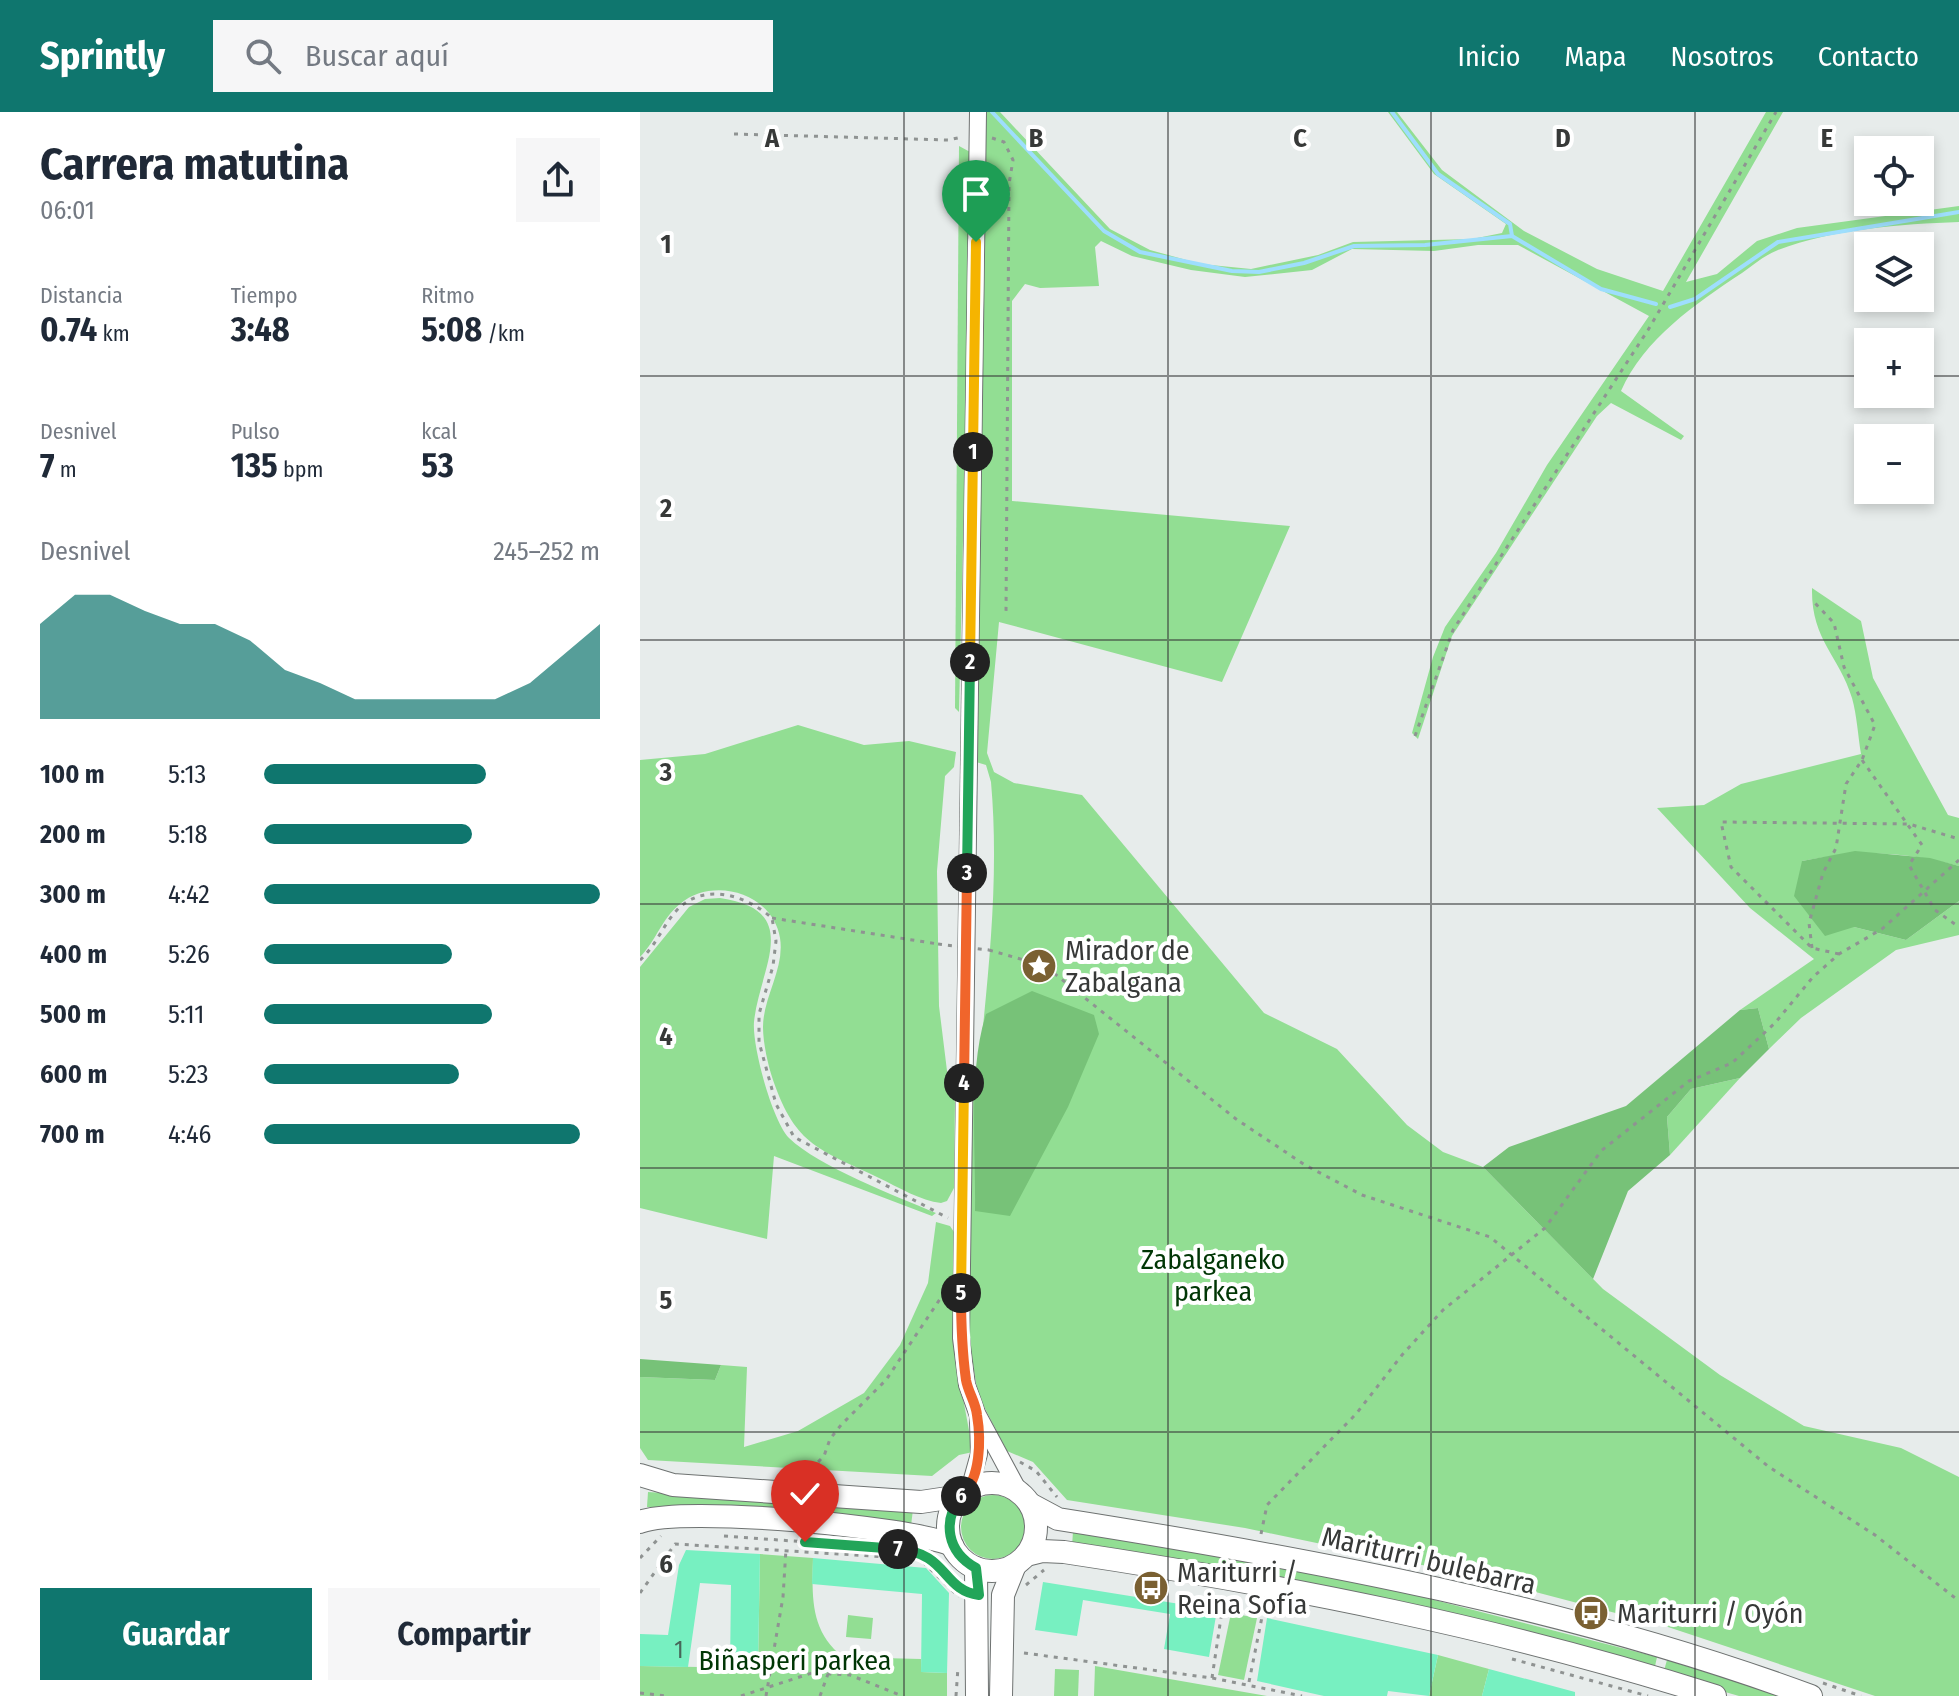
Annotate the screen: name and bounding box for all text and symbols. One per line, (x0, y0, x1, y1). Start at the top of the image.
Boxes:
search box (213, 20, 773, 92)
text: Sprintly (40, 33, 165, 79)
icon: search (241, 34, 285, 78)
text: Buscar aquí (305, 38, 449, 74)
text: Inicio (1458, 40, 1520, 73)
text: Mapa (1564, 40, 1626, 73)
text: Nosotros (1670, 40, 1774, 73)
text: Contacto (1818, 40, 1919, 73)
text: A (764, 123, 780, 154)
text: B (1029, 123, 1044, 154)
text: C (1293, 123, 1307, 154)
text: D (1555, 123, 1571, 154)
text: E (1821, 123, 1833, 154)
map controls (1854, 136, 1934, 504)
button: locate (1854, 136, 1934, 216)
text: Carrera matutina (40, 138, 349, 191)
button: share (516, 138, 600, 222)
pin (942, 160, 1010, 242)
icon: arrive (954, 172, 998, 216)
text: 06:01 (40, 195, 95, 226)
text: 1 (661, 229, 672, 260)
button: layers (1854, 232, 1934, 312)
text: Distancia (40, 282, 123, 309)
text: Tiempo (231, 282, 297, 309)
text: Ritmo (421, 282, 475, 309)
text: 0.74 (40, 309, 97, 350)
text: 3:48 (231, 309, 290, 350)
text: 5:08 (421, 309, 482, 350)
text: km (97, 320, 130, 347)
text: /km (482, 320, 525, 347)
button: + (1854, 328, 1934, 408)
text: Desnivel (40, 418, 117, 445)
text: Pulso (231, 418, 280, 445)
text: kcal (421, 418, 457, 445)
button: − (1854, 424, 1934, 504)
pin: 1 (953, 432, 993, 472)
text: 1 (968, 438, 978, 465)
text: 7 (40, 445, 54, 486)
text: 135 (231, 445, 278, 486)
text: 53 (421, 445, 454, 486)
text: m (54, 456, 77, 483)
text: bpm (278, 456, 323, 483)
text: 2 (659, 493, 672, 524)
text: Desnivel (40, 536, 130, 567)
text: 245–252 m (493, 536, 600, 567)
pin: 2 (950, 642, 990, 682)
text: 2 (965, 648, 975, 675)
text: 3 (659, 757, 672, 788)
text: 100 m (40, 759, 105, 790)
text: 5:13 (168, 759, 206, 790)
text: 200 m (40, 819, 106, 850)
text: 5:18 (168, 819, 208, 850)
pin: 3 (947, 853, 987, 893)
text: 3 (962, 859, 972, 886)
text: 300 m (40, 879, 106, 910)
text: 4:42 (168, 879, 210, 910)
place label: Mirador de Zabalgana (1065, 934, 1190, 999)
text: 400 m (40, 939, 107, 970)
text: 5:26 (168, 939, 210, 970)
place icon: Mirador de Zabalgana (1020, 947, 1058, 985)
text: 500 m (40, 999, 106, 1030)
text: 5:11 (168, 999, 204, 1030)
text: 4 (659, 1021, 673, 1052)
text: 600 m (40, 1059, 107, 1090)
text: 5:23 (168, 1059, 209, 1090)
pin: 4 (944, 1063, 984, 1103)
text: 4 (958, 1069, 970, 1096)
text: 700 m (40, 1119, 104, 1150)
text: 4:46 (168, 1119, 211, 1150)
park label: Zabalganeko parkea (1141, 1243, 1285, 1308)
pin: 5 (941, 1273, 981, 1313)
text: 5 (956, 1279, 966, 1306)
text: 5 (660, 1285, 673, 1316)
pin (771, 1460, 839, 1542)
icon: check (783, 1472, 827, 1516)
pin: 6 (941, 1476, 981, 1516)
text: 6 (955, 1482, 967, 1509)
street label: Mariturri bulebarra (1319, 1520, 1539, 1601)
pin: 7 (878, 1529, 918, 1569)
text: 7 (893, 1535, 903, 1562)
text: 6 (659, 1549, 673, 1580)
place label: Mariturri / Reina Sofía (1177, 1556, 1307, 1621)
bus stop icon: Mariturri / Reina Sofía (1132, 1569, 1170, 1607)
button: Guardar (40, 1588, 312, 1680)
button: Compartir (328, 1588, 600, 1680)
bus stop icon: Mariturri / Oyón (1572, 1594, 1610, 1632)
place label: Mariturri / Oyón (1617, 1597, 1804, 1630)
house number: 1 (674, 1636, 684, 1664)
park label: Biñasperi parkea (699, 1644, 891, 1677)

